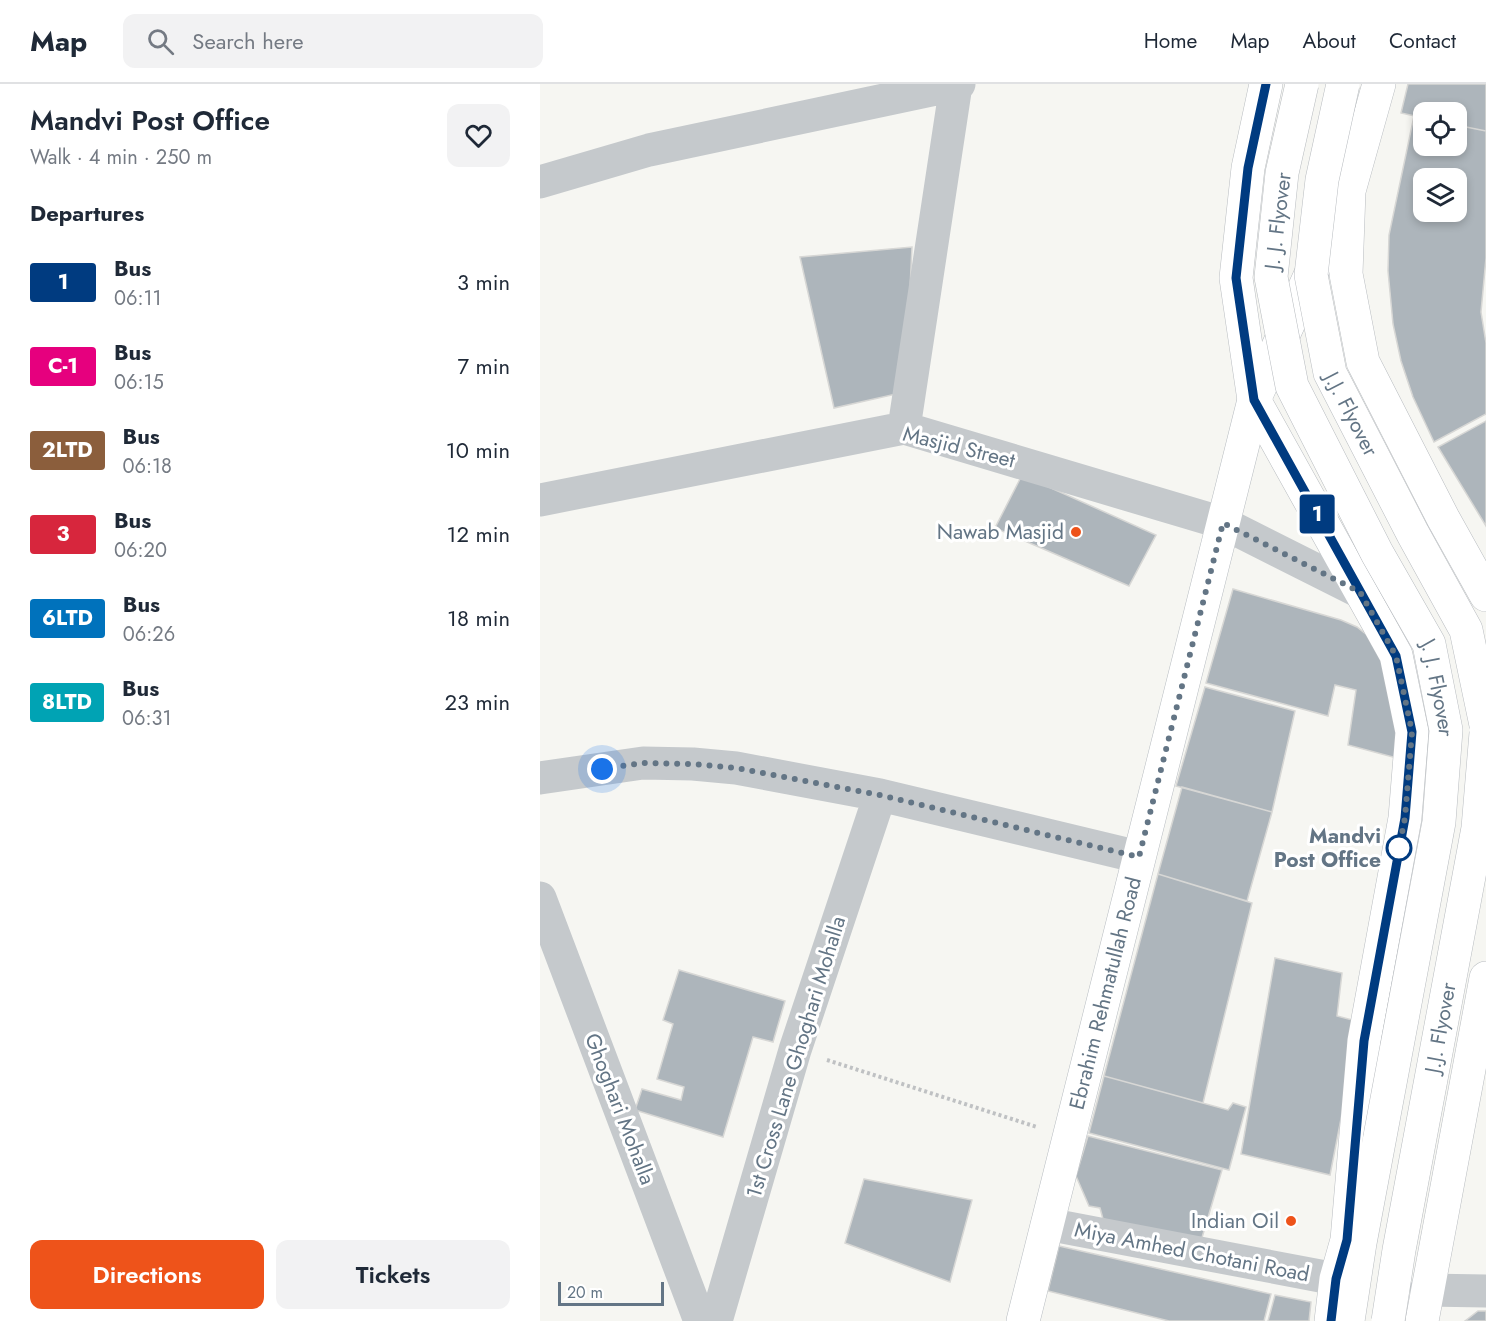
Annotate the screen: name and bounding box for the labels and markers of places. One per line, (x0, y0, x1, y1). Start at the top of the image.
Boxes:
place label: Nawab Masjid (937, 517, 1064, 547)
marker: Nawab Masjid (1069, 525, 1083, 539)
place label: Mandvi Post Office (1274, 821, 1381, 875)
marker: Mandvi Post Office (1386, 835, 1412, 861)
place label: Indian Oil (1191, 1206, 1279, 1236)
marker: Indian Oil (1284, 1214, 1298, 1228)

